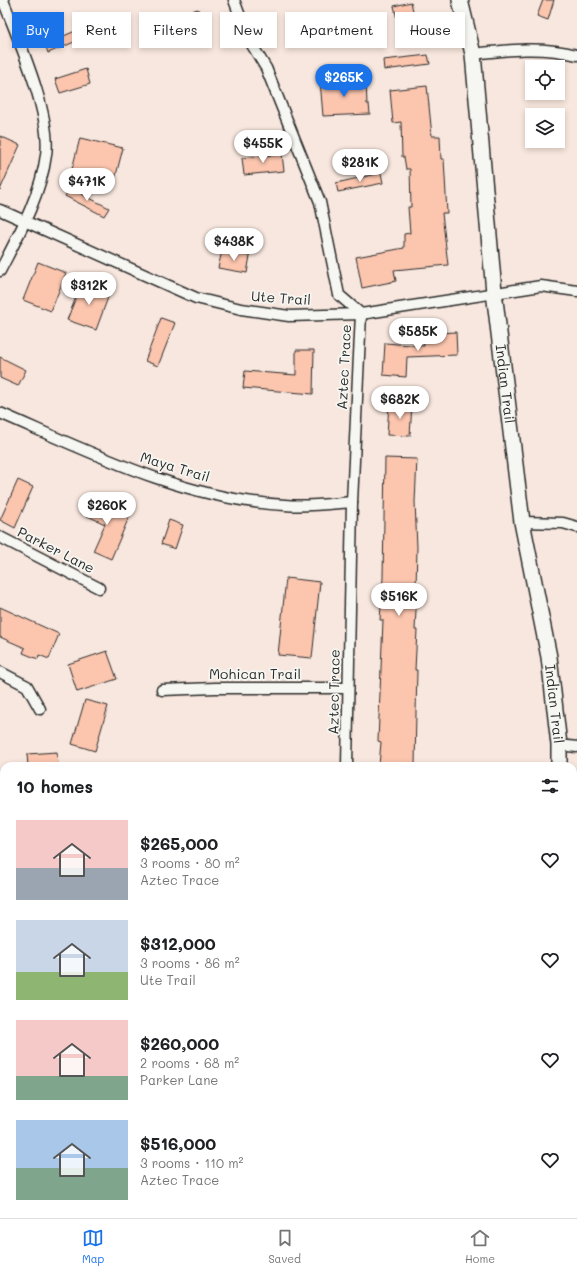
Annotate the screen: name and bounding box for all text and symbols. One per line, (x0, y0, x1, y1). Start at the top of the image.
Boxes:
chip: Buy (12, 12, 64, 48)
chip: Rent (72, 12, 131, 48)
chip: Filters (139, 12, 212, 48)
chip: New (220, 12, 277, 48)
chip: Apartment (285, 12, 387, 48)
chip: House (395, 12, 465, 48)
map controls (525, 60, 565, 148)
button: locate (525, 60, 565, 100)
pin: $265K (316, 64, 372, 98)
text: $265K (324, 68, 364, 85)
button: layers (525, 108, 565, 148)
pin: $455K (235, 130, 291, 164)
text: $455K (243, 134, 283, 151)
pin: $281K (332, 149, 388, 183)
text: $281K (341, 153, 379, 170)
pin: $471K (59, 168, 115, 202)
text: $471K (68, 172, 106, 189)
pin: $438K (206, 228, 262, 262)
text: $438K (214, 232, 254, 249)
pin: $312K (61, 272, 117, 306)
text: $312K (70, 276, 108, 293)
street label: Ute Trail (250, 286, 312, 309)
pin: $585K (390, 318, 446, 352)
text: $585K (398, 322, 438, 339)
street label: Aztec Trace (332, 324, 355, 410)
street label: Indian Trail (491, 343, 520, 424)
pin: $682K (372, 386, 428, 420)
text: $682K (380, 390, 420, 407)
street label: Maya Trail (138, 447, 212, 486)
pin: $260K (79, 492, 135, 526)
text: $260K (87, 496, 127, 513)
street label: Parker Lane (14, 522, 98, 577)
pin: $516K (371, 583, 427, 617)
text: $516K (380, 587, 418, 604)
street label: Aztec Trace (323, 649, 344, 735)
street label: Indian Trail (541, 663, 569, 744)
street label: Mohican Trail (209, 664, 301, 683)
text: 10 homes (16, 775, 93, 797)
icon: filters (539, 775, 561, 797)
text: $265,000 (140, 832, 218, 854)
icon: home (48, 836, 96, 884)
icon: heart (539, 849, 561, 871)
text: 3 rooms · 80 m² (140, 854, 240, 871)
text: Aztec Trace (140, 871, 219, 888)
text: $312,000 (140, 932, 216, 954)
icon: home (48, 936, 96, 984)
icon: heart (539, 949, 561, 971)
text: 3 rooms · 86 m² (140, 954, 240, 971)
text: Ute Trail (140, 971, 196, 988)
text: $260,000 (140, 1032, 219, 1054)
icon: home (48, 1036, 96, 1084)
icon: heart (539, 1049, 561, 1071)
text: 2 rooms · 68 m² (140, 1054, 239, 1071)
text: Parker Lane (140, 1071, 218, 1088)
text: $516,000 (140, 1132, 216, 1154)
icon: home (48, 1136, 96, 1184)
icon: heart (539, 1149, 561, 1171)
text: 3 rooms · 110 m² (140, 1154, 243, 1171)
text: Aztec Trace (140, 1171, 219, 1188)
tab: Map (82, 1227, 104, 1266)
tab: Saved (268, 1227, 301, 1266)
tab: Home (465, 1227, 495, 1266)

